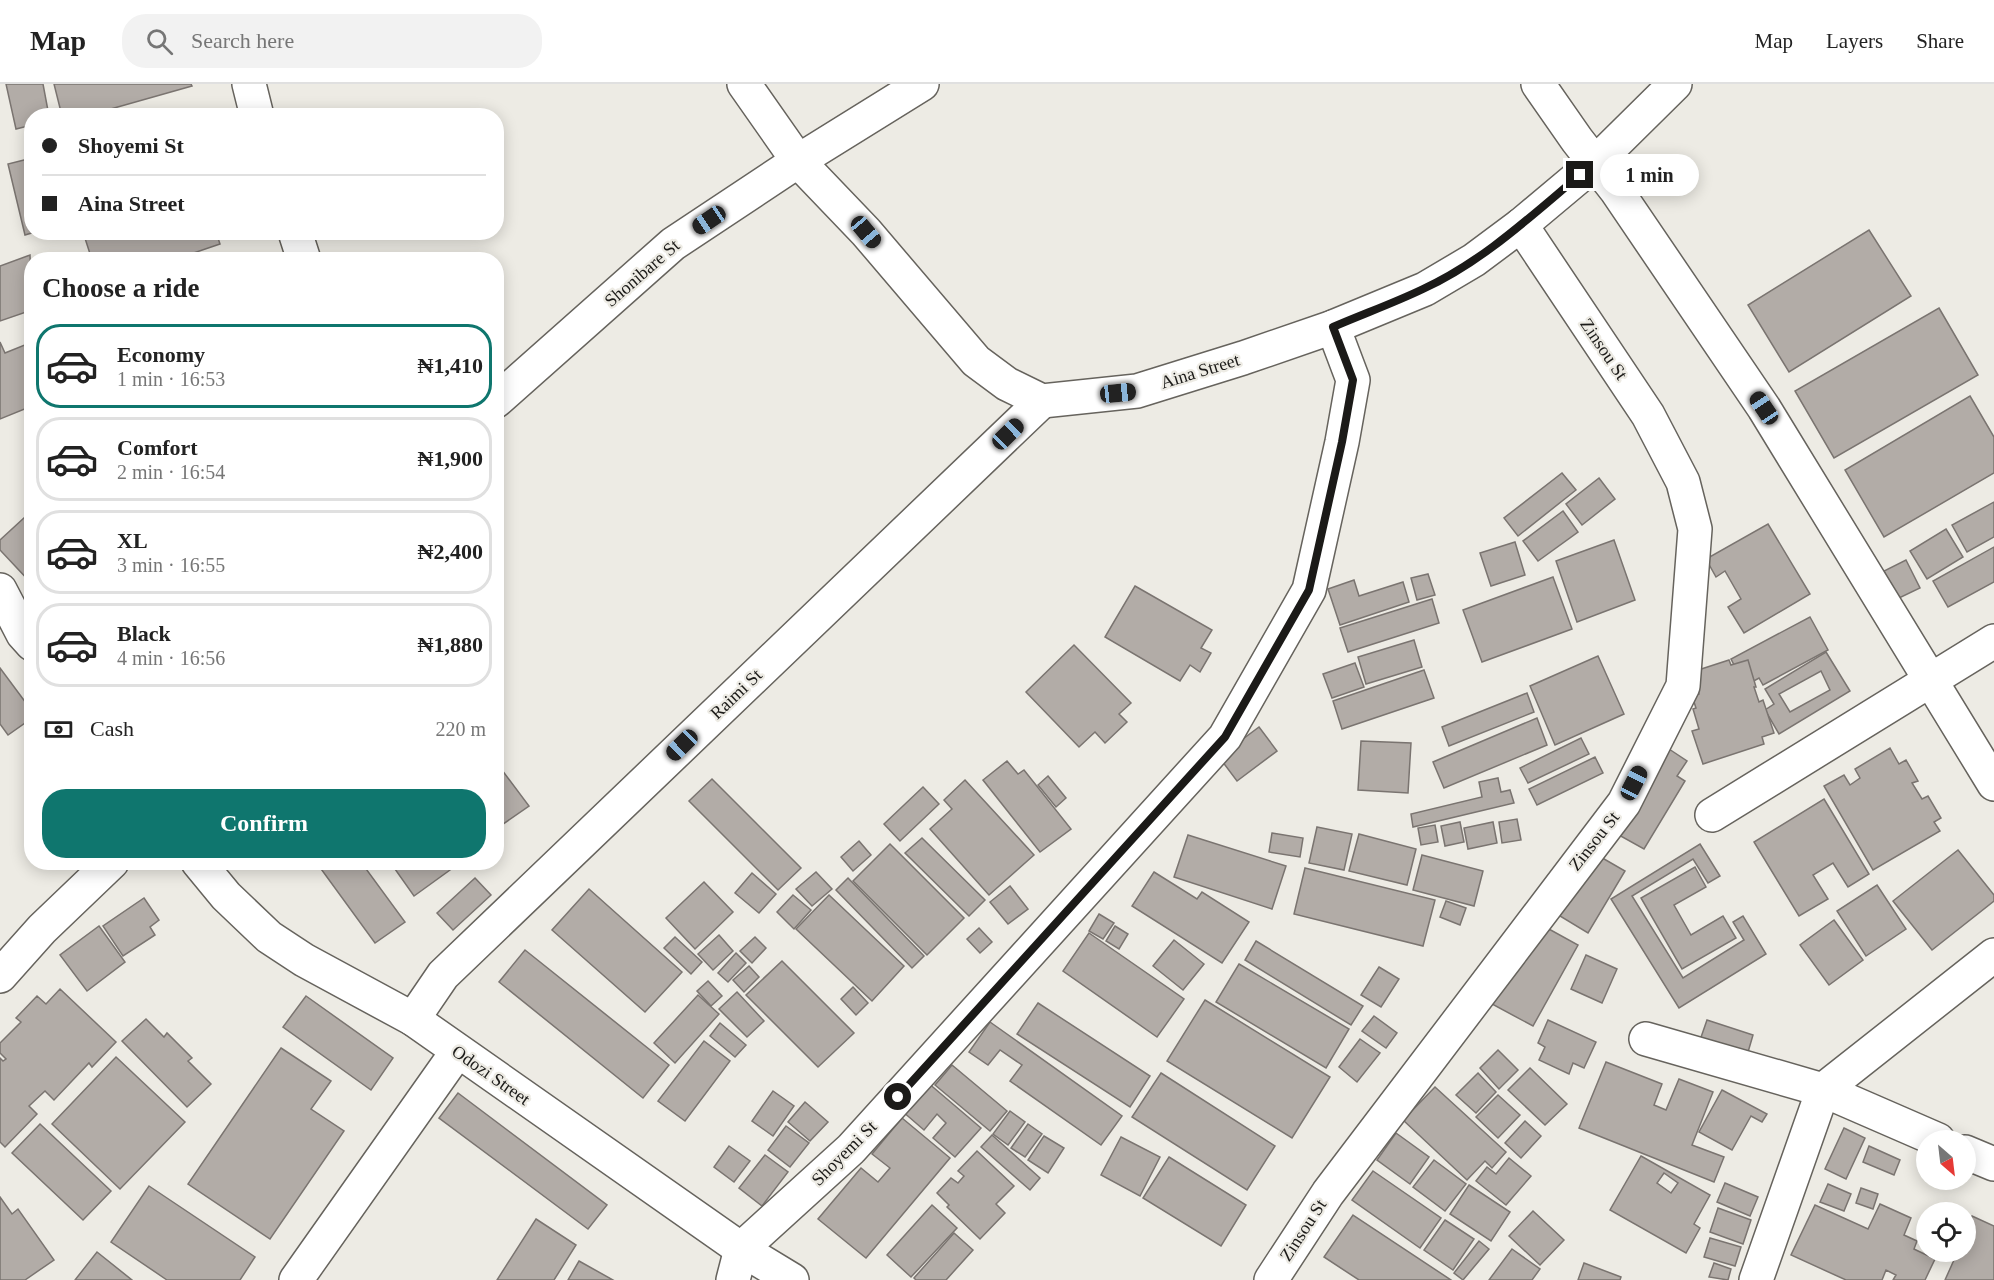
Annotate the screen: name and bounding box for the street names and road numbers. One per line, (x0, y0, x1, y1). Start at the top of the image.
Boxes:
street label: Shonibare St (601, 235, 683, 311)
street label: Zinsou St (1576, 315, 1632, 383)
street label: Aina Street (1158, 350, 1242, 392)
street label: Raimi St (706, 665, 766, 723)
street label: Zinsou St (1565, 807, 1623, 875)
street label: Odozi Street (448, 1041, 534, 1109)
street label: Shoyemi St (807, 1116, 881, 1190)
street label: Zinsou St (1276, 1195, 1330, 1265)

